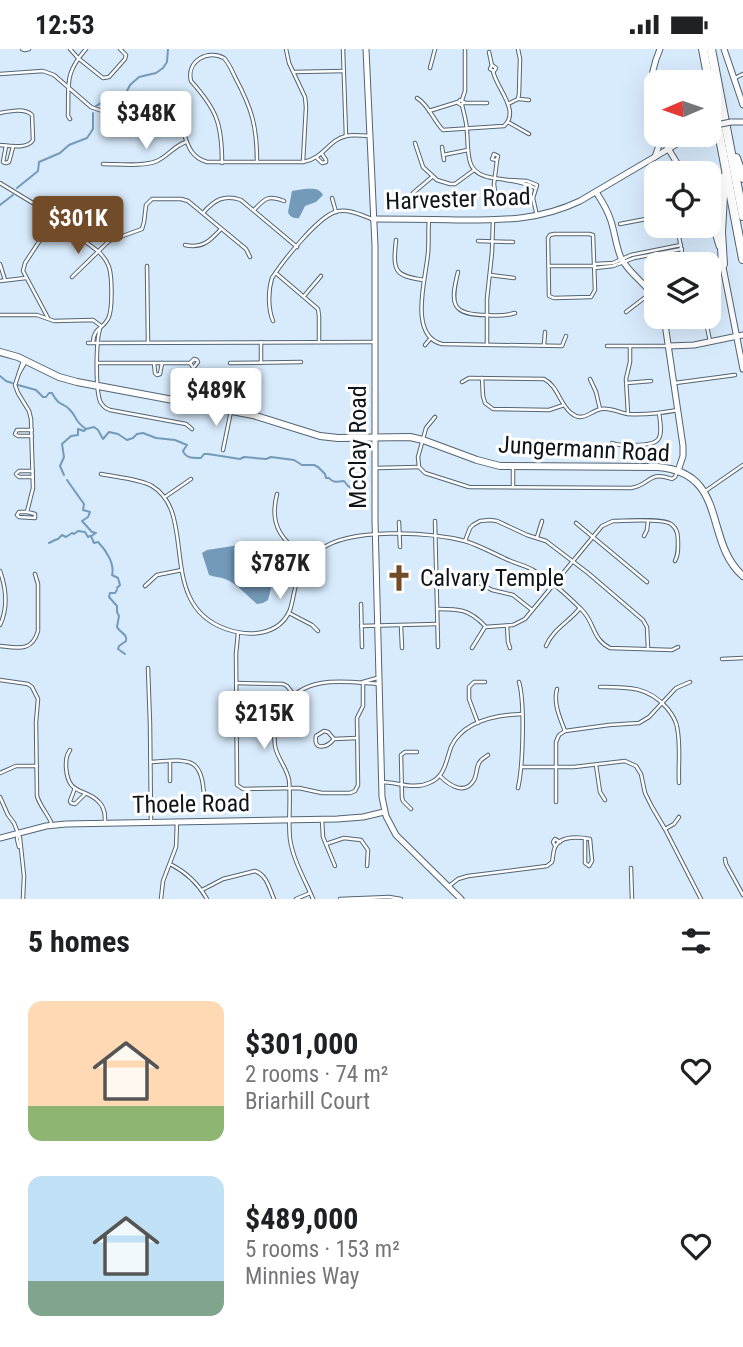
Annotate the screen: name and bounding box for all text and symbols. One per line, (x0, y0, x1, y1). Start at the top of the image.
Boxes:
text: 12:53 (35, 10, 95, 40)
north arrow (644, 70, 721, 147)
map controls (644, 70, 721, 329)
pin: $348K (97, 91, 195, 151)
text: $348K (116, 100, 176, 127)
button: locate (644, 161, 721, 238)
street label: Harvester Road (385, 182, 531, 216)
pin: $301K (29, 197, 127, 256)
text: $301K (48, 205, 108, 232)
button: layers (644, 252, 721, 329)
pin: $489K (167, 369, 265, 428)
text: $489K (186, 377, 246, 404)
street label: McClay Road (344, 385, 372, 509)
street label: Jungermann Road (498, 431, 670, 467)
pin: $787K (231, 541, 329, 601)
text: $787K (250, 550, 310, 577)
church icon: Calvary Temple (384, 563, 414, 593)
place label: Calvary Temple (420, 564, 564, 592)
pin: $215K (215, 691, 313, 751)
text: $215K (234, 700, 294, 727)
street label: Thoele Road (132, 789, 250, 819)
icon: filters (677, 922, 715, 960)
text: 5 homes (28, 924, 130, 959)
text: $301,000 (245, 1026, 358, 1061)
icon: home (84, 1029, 168, 1113)
icon: heart (677, 1052, 715, 1090)
text: 2 rooms · 74 m² (245, 1061, 388, 1088)
text: Briarhill Court (245, 1088, 370, 1115)
text: $489,000 (245, 1201, 358, 1236)
icon: home (84, 1204, 168, 1288)
icon: heart (677, 1227, 715, 1265)
text: 5 rooms · 153 m² (245, 1236, 400, 1263)
text: Minnies Way (245, 1263, 359, 1290)

